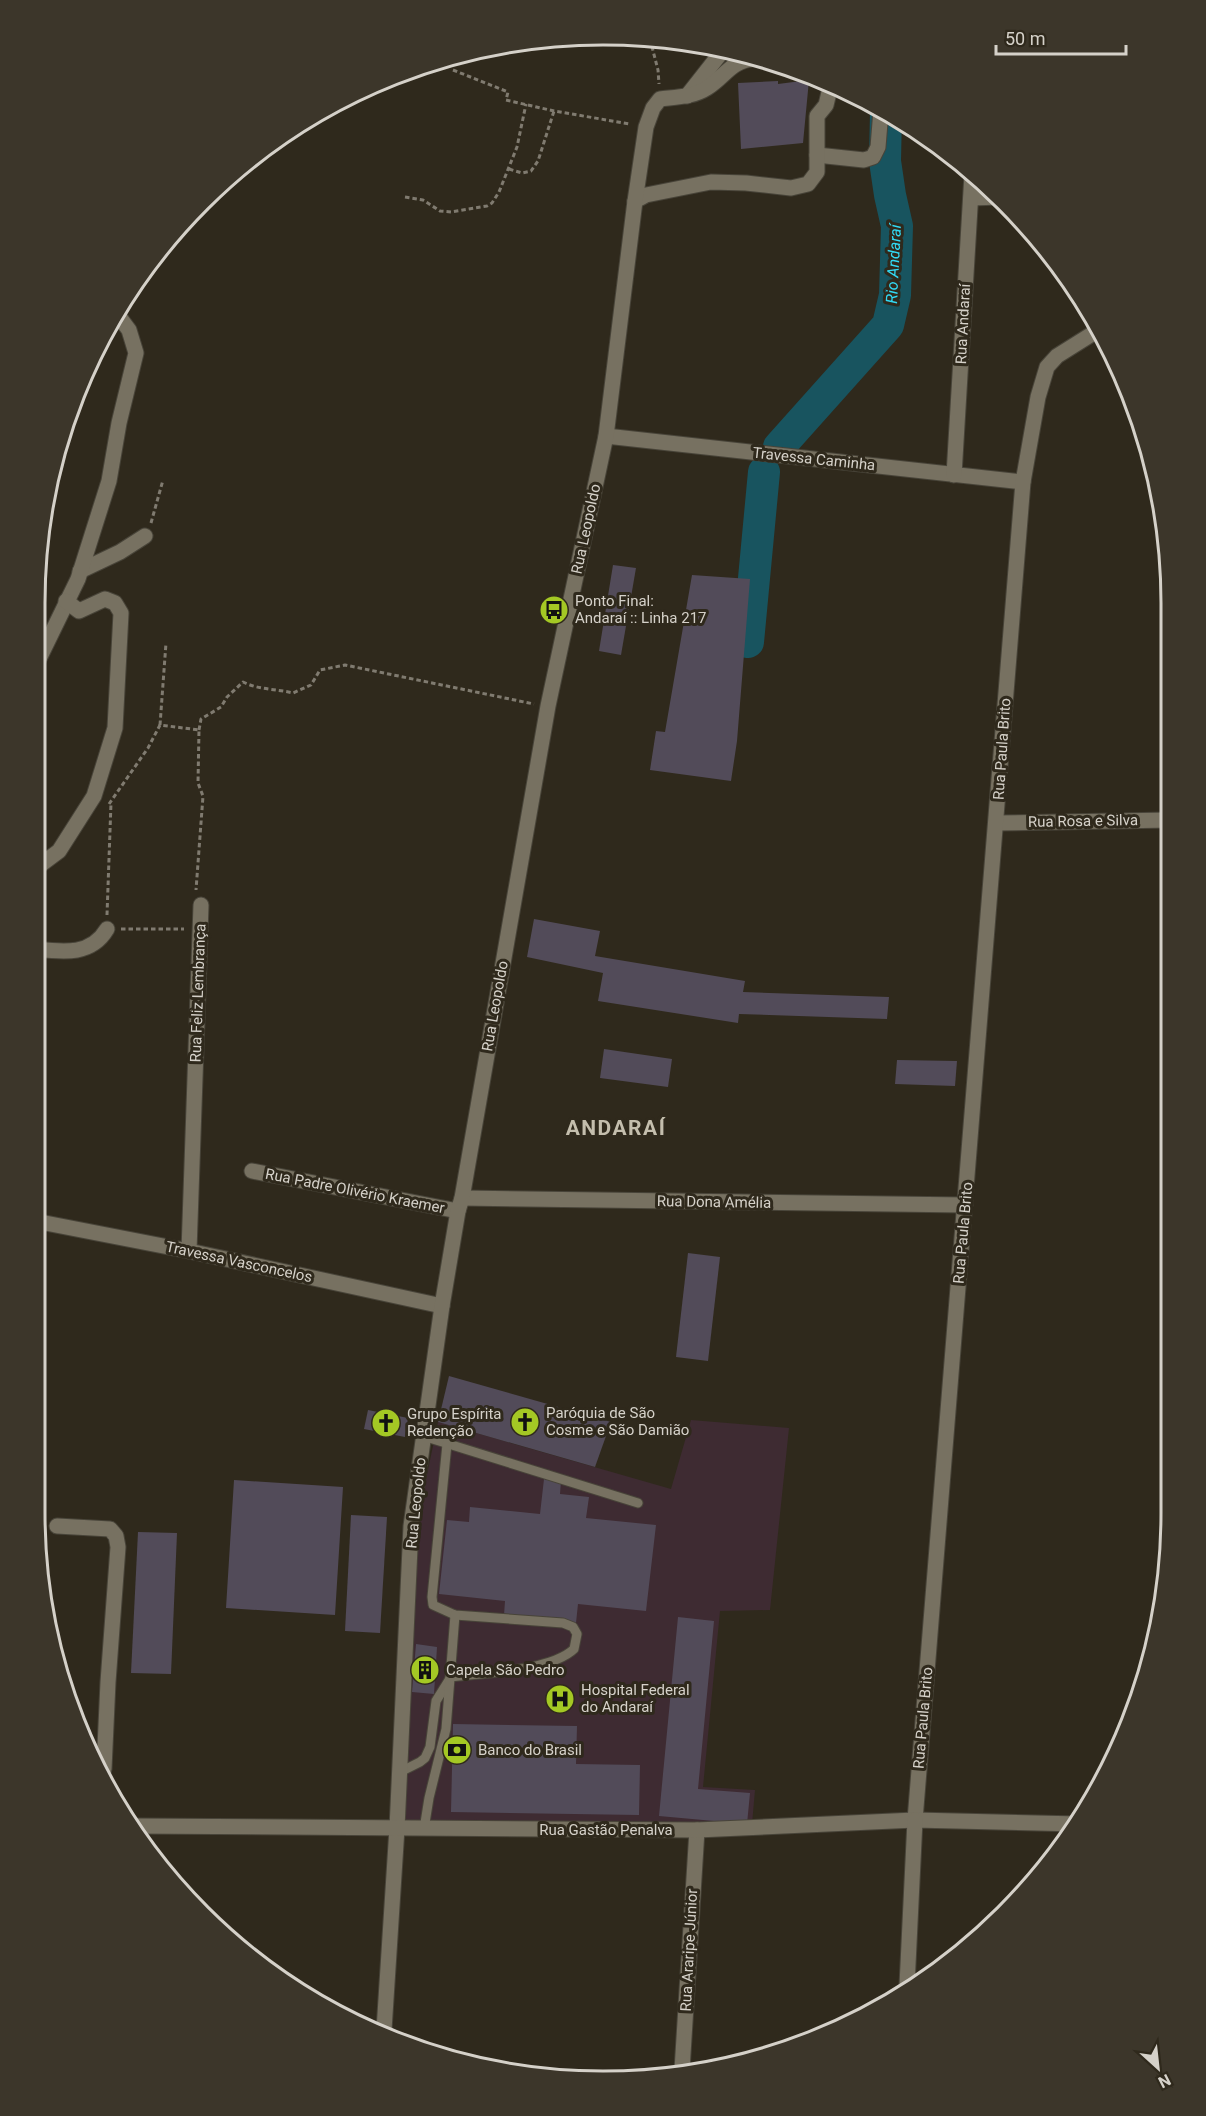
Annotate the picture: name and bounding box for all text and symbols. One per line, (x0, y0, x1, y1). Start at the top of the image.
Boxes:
scale bar (996, 18, 1126, 56)
text: 50 m (1005, 28, 1045, 49)
water label: Rio Andaraí (882, 222, 905, 304)
street label: Rua Andaraí (952, 282, 974, 365)
street label: Travessa Caminha (752, 444, 876, 474)
street label: Rua Leopoldo (568, 482, 604, 576)
place label: Ponto Final: Andaraí :: Linha 217 (575, 592, 707, 627)
bus stop icon: Ponto Final: Andaraí :: Linha 217 (538, 594, 570, 626)
street label: Rua Paula Brito (989, 697, 1015, 801)
street label: Rua Rosa e Silva (1028, 811, 1138, 831)
street label: Rua Feliz Lembrança (187, 923, 209, 1063)
street label: Rua Leopoldo (478, 959, 512, 1053)
district label: ANDARAÍ (566, 1116, 666, 1140)
street label: Rua Padre Olivério Kraemer (264, 1165, 446, 1217)
street label: Rua Paula Brito (950, 1181, 976, 1285)
street label: Rua Dona Amélia (657, 1192, 771, 1212)
street label: Travessa Vasconcelos (164, 1238, 314, 1286)
place label: Paróquia de São Cosme e São Damião (546, 1404, 689, 1439)
place label: Grupo Espírita Redenção (407, 1405, 501, 1440)
church icon: Paróquia de São Cosme e São Damião (509, 1406, 541, 1438)
church icon: Grupo Espírita Redenção (370, 1407, 402, 1439)
street label: Rua Leopoldo (402, 1456, 430, 1550)
building icon: Capela São Pedro (409, 1654, 441, 1686)
place label: Capela São Pedro (446, 1661, 564, 1679)
street label: Rua Paula Brito (910, 1666, 936, 1770)
place label: Hospital Federal do Andaraí (581, 1681, 690, 1716)
hospital icon: Hospital Federal do Andaraí (544, 1683, 576, 1715)
bank icon: Banco do Brasil (441, 1734, 473, 1766)
place label: Banco do Brasil (478, 1741, 582, 1759)
street label: Rua Gastão Penalva (539, 1821, 673, 1839)
street label: Rua Araripe Júnior (677, 1888, 701, 2012)
north arrow (1128, 2038, 1188, 2098)
text: N (1155, 2070, 1174, 2092)

